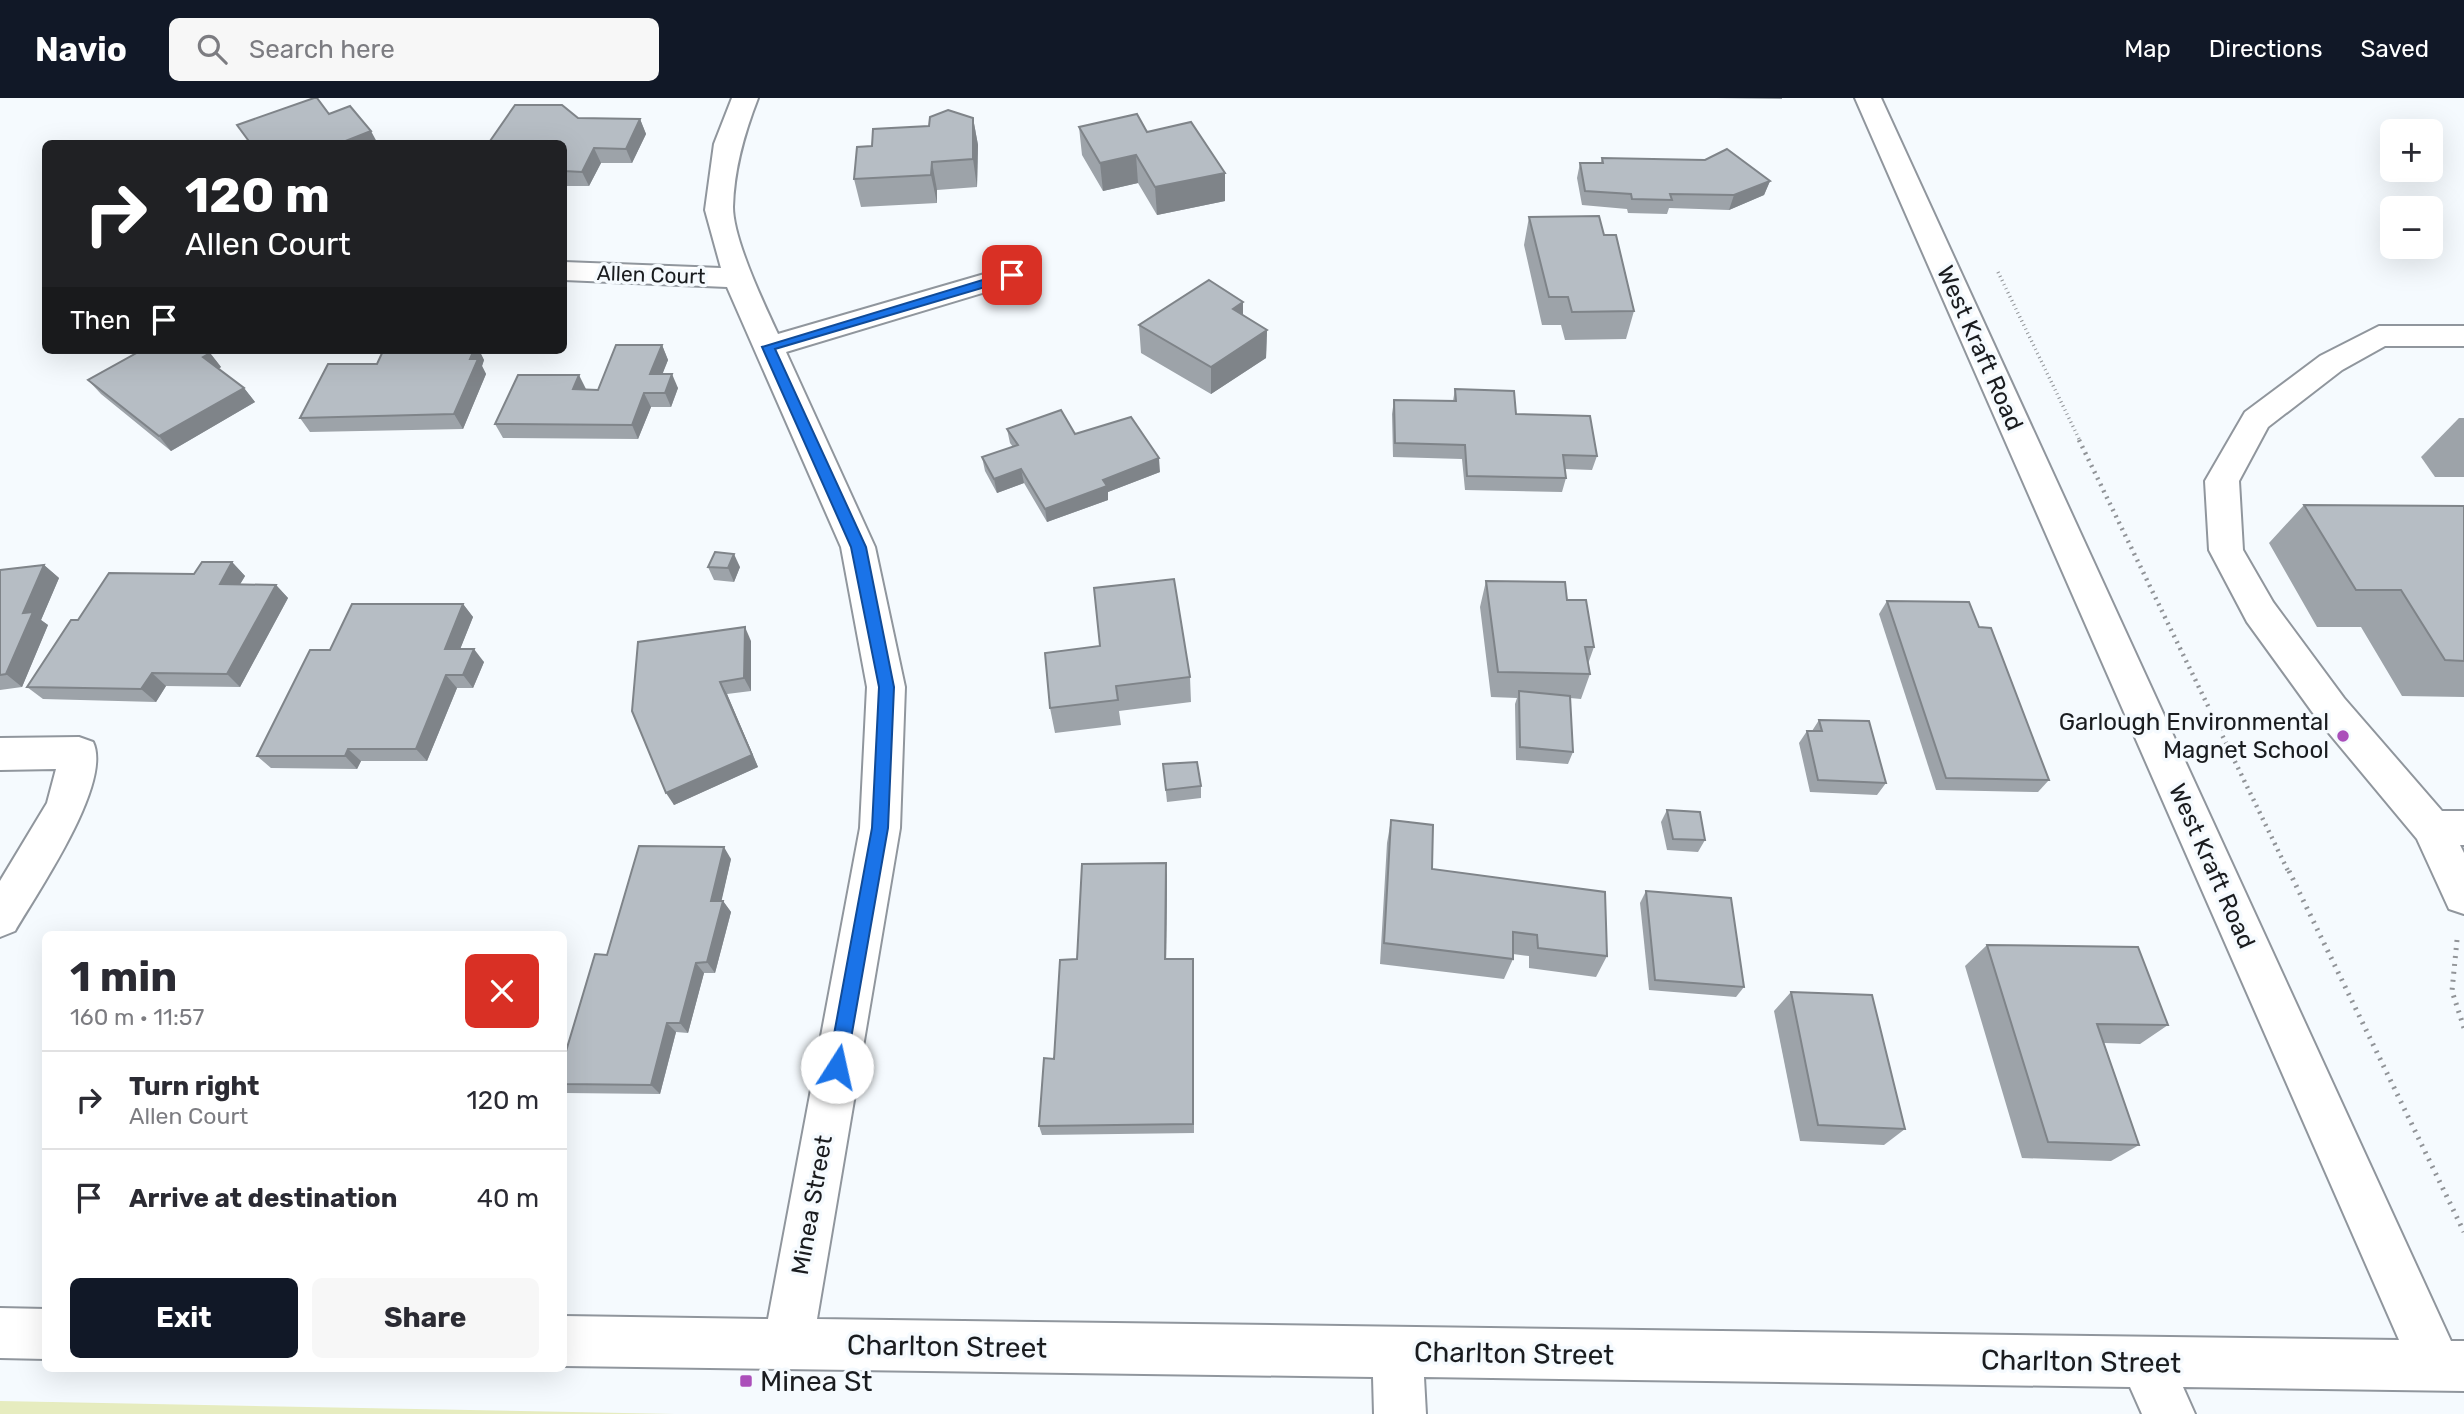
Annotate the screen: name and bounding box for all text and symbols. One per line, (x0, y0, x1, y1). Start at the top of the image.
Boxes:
search box (169, 18, 659, 81)
text: Navio (35, 30, 127, 69)
icon: search (193, 30, 231, 68)
text: Search here (249, 34, 395, 65)
text: Map (2124, 35, 2171, 63)
text: Directions (2209, 35, 2322, 63)
text: Saved (2360, 35, 2429, 63)
map controls (2380, 119, 2443, 259)
button: + (2380, 119, 2443, 182)
text: 120 m (185, 166, 330, 224)
icon: right (70, 168, 161, 259)
button: − (2380, 196, 2443, 259)
text: Allen Court (185, 225, 351, 263)
pin (982, 245, 1042, 305)
icon: arrive (993, 256, 1031, 294)
street label: Allen Court (596, 260, 706, 289)
street label: West Kraft Road (1931, 261, 2029, 435)
icon: arrive (145, 301, 183, 339)
text: Then (70, 305, 131, 336)
place label: Garlough Environmental Magnet School (2059, 708, 2329, 764)
marker: Garlough Environmental Magnet School (2335, 728, 2351, 744)
street label: West Kraft Road (2163, 779, 2261, 953)
text: 1 min (70, 952, 177, 1002)
button: close (465, 954, 539, 1028)
text: 160 m · 11:57 (70, 1003, 204, 1031)
position arrow (800, 1030, 874, 1104)
text: Turn right (129, 1071, 259, 1102)
icon: right (70, 1081, 108, 1119)
text: 120 m (467, 1085, 539, 1116)
text: Allen Court (129, 1102, 248, 1130)
street label: Minea Street (786, 1133, 838, 1277)
icon: arrive (70, 1179, 108, 1217)
text: Arrive at destination (129, 1183, 397, 1214)
text: 40 m (477, 1183, 539, 1214)
button: Exit (70, 1278, 298, 1358)
button: Share (312, 1278, 539, 1358)
street label: Charlton Street (847, 1328, 1048, 1365)
street label: Charlton Street (1414, 1335, 1615, 1372)
street label: Charlton Street (1981, 1343, 2182, 1380)
place label: Minea St (760, 1365, 872, 1398)
marker: Minea St (738, 1373, 754, 1389)

